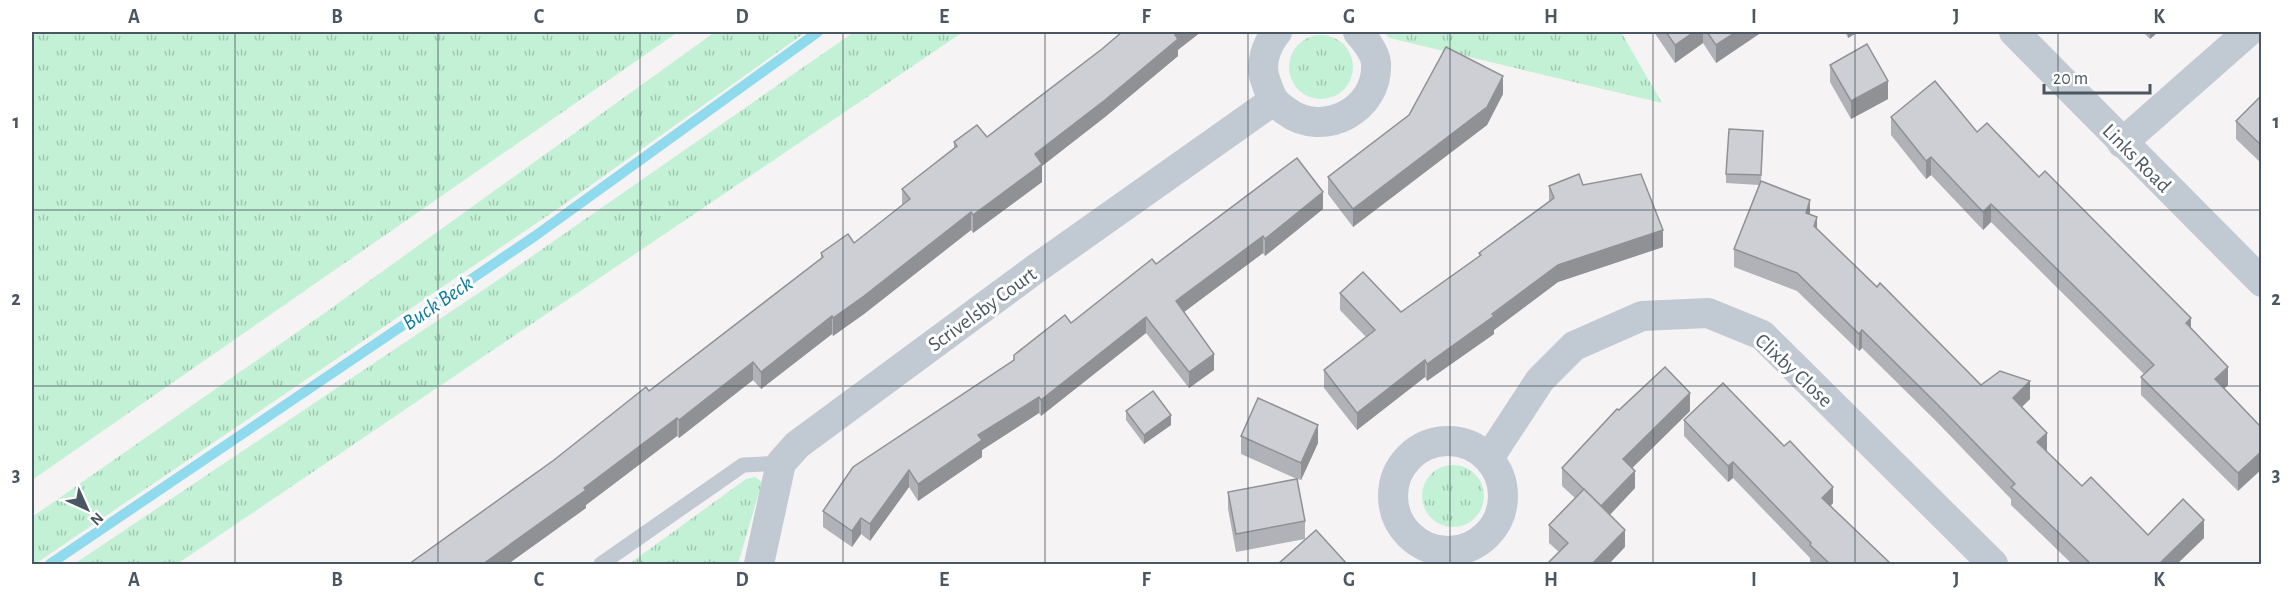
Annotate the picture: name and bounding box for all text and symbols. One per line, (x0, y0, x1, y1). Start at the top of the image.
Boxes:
text: A (128, 7, 140, 27)
text: B (331, 7, 343, 27)
text: C (534, 7, 545, 27)
text: D (735, 7, 749, 27)
text: E (939, 7, 949, 27)
text: F (1141, 7, 1151, 27)
text: G (1343, 7, 1355, 27)
text: H (1544, 7, 1558, 27)
text: I (1751, 7, 1757, 27)
text: J (1953, 7, 1959, 27)
text: K (2153, 7, 2165, 27)
scale bar (2044, 57, 2150, 95)
text: 20 m (2053, 70, 2088, 88)
text: 1 (12, 112, 20, 132)
text: 1 (2272, 112, 2280, 132)
street label: Links Road (2098, 120, 2175, 197)
street label: Scrivelsby Court (924, 263, 1041, 356)
water label: Buck Beck (399, 272, 477, 334)
text: 2 (11, 289, 21, 309)
text: 2 (2271, 289, 2281, 309)
street label: Clixby Close (1751, 330, 1836, 411)
text: 3 (12, 465, 20, 485)
text: 3 (2272, 465, 2280, 485)
north arrow (57, 479, 117, 539)
text: N (87, 509, 106, 528)
text: A (128, 570, 140, 590)
text: B (331, 570, 343, 590)
text: C (534, 570, 545, 590)
text: D (735, 570, 749, 590)
text: E (939, 570, 949, 590)
text: F (1141, 570, 1151, 590)
text: G (1343, 570, 1355, 590)
text: H (1544, 570, 1558, 590)
text: I (1751, 570, 1757, 590)
text: J (1953, 570, 1959, 590)
text: K (2153, 570, 2165, 590)

